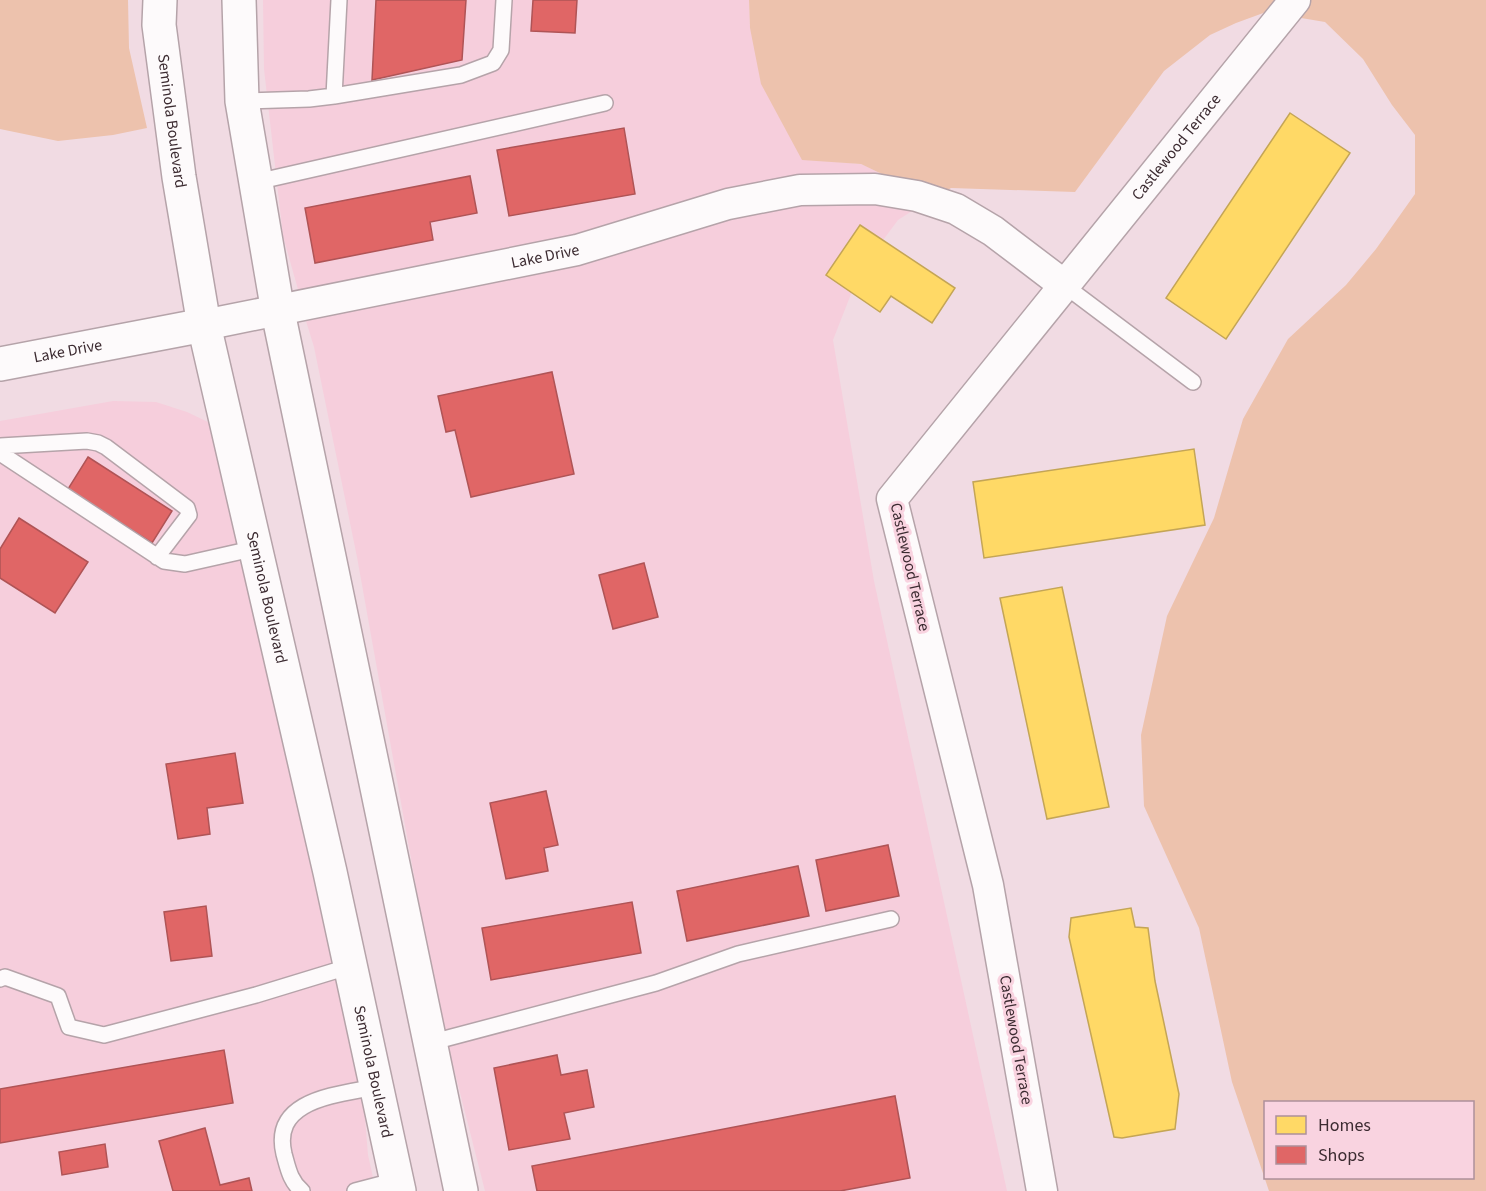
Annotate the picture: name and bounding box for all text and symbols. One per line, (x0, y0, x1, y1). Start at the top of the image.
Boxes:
street label: Seminola Boulevard (152, 53, 192, 190)
street label: Castlewood Terrace (1127, 89, 1226, 205)
street label: Lake Drive (509, 239, 581, 274)
street label: Lake Drive (32, 334, 104, 368)
street label: Castlewood Terrace (885, 501, 935, 633)
street label: Seminola Boulevard (241, 529, 293, 666)
street label: Castlewood Terrace (994, 974, 1038, 1107)
street label: Seminola Boulevard (348, 1003, 398, 1140)
legend (1264, 1101, 1474, 1179)
text: Homes (1318, 1113, 1371, 1138)
text: Shops (1318, 1143, 1365, 1168)

